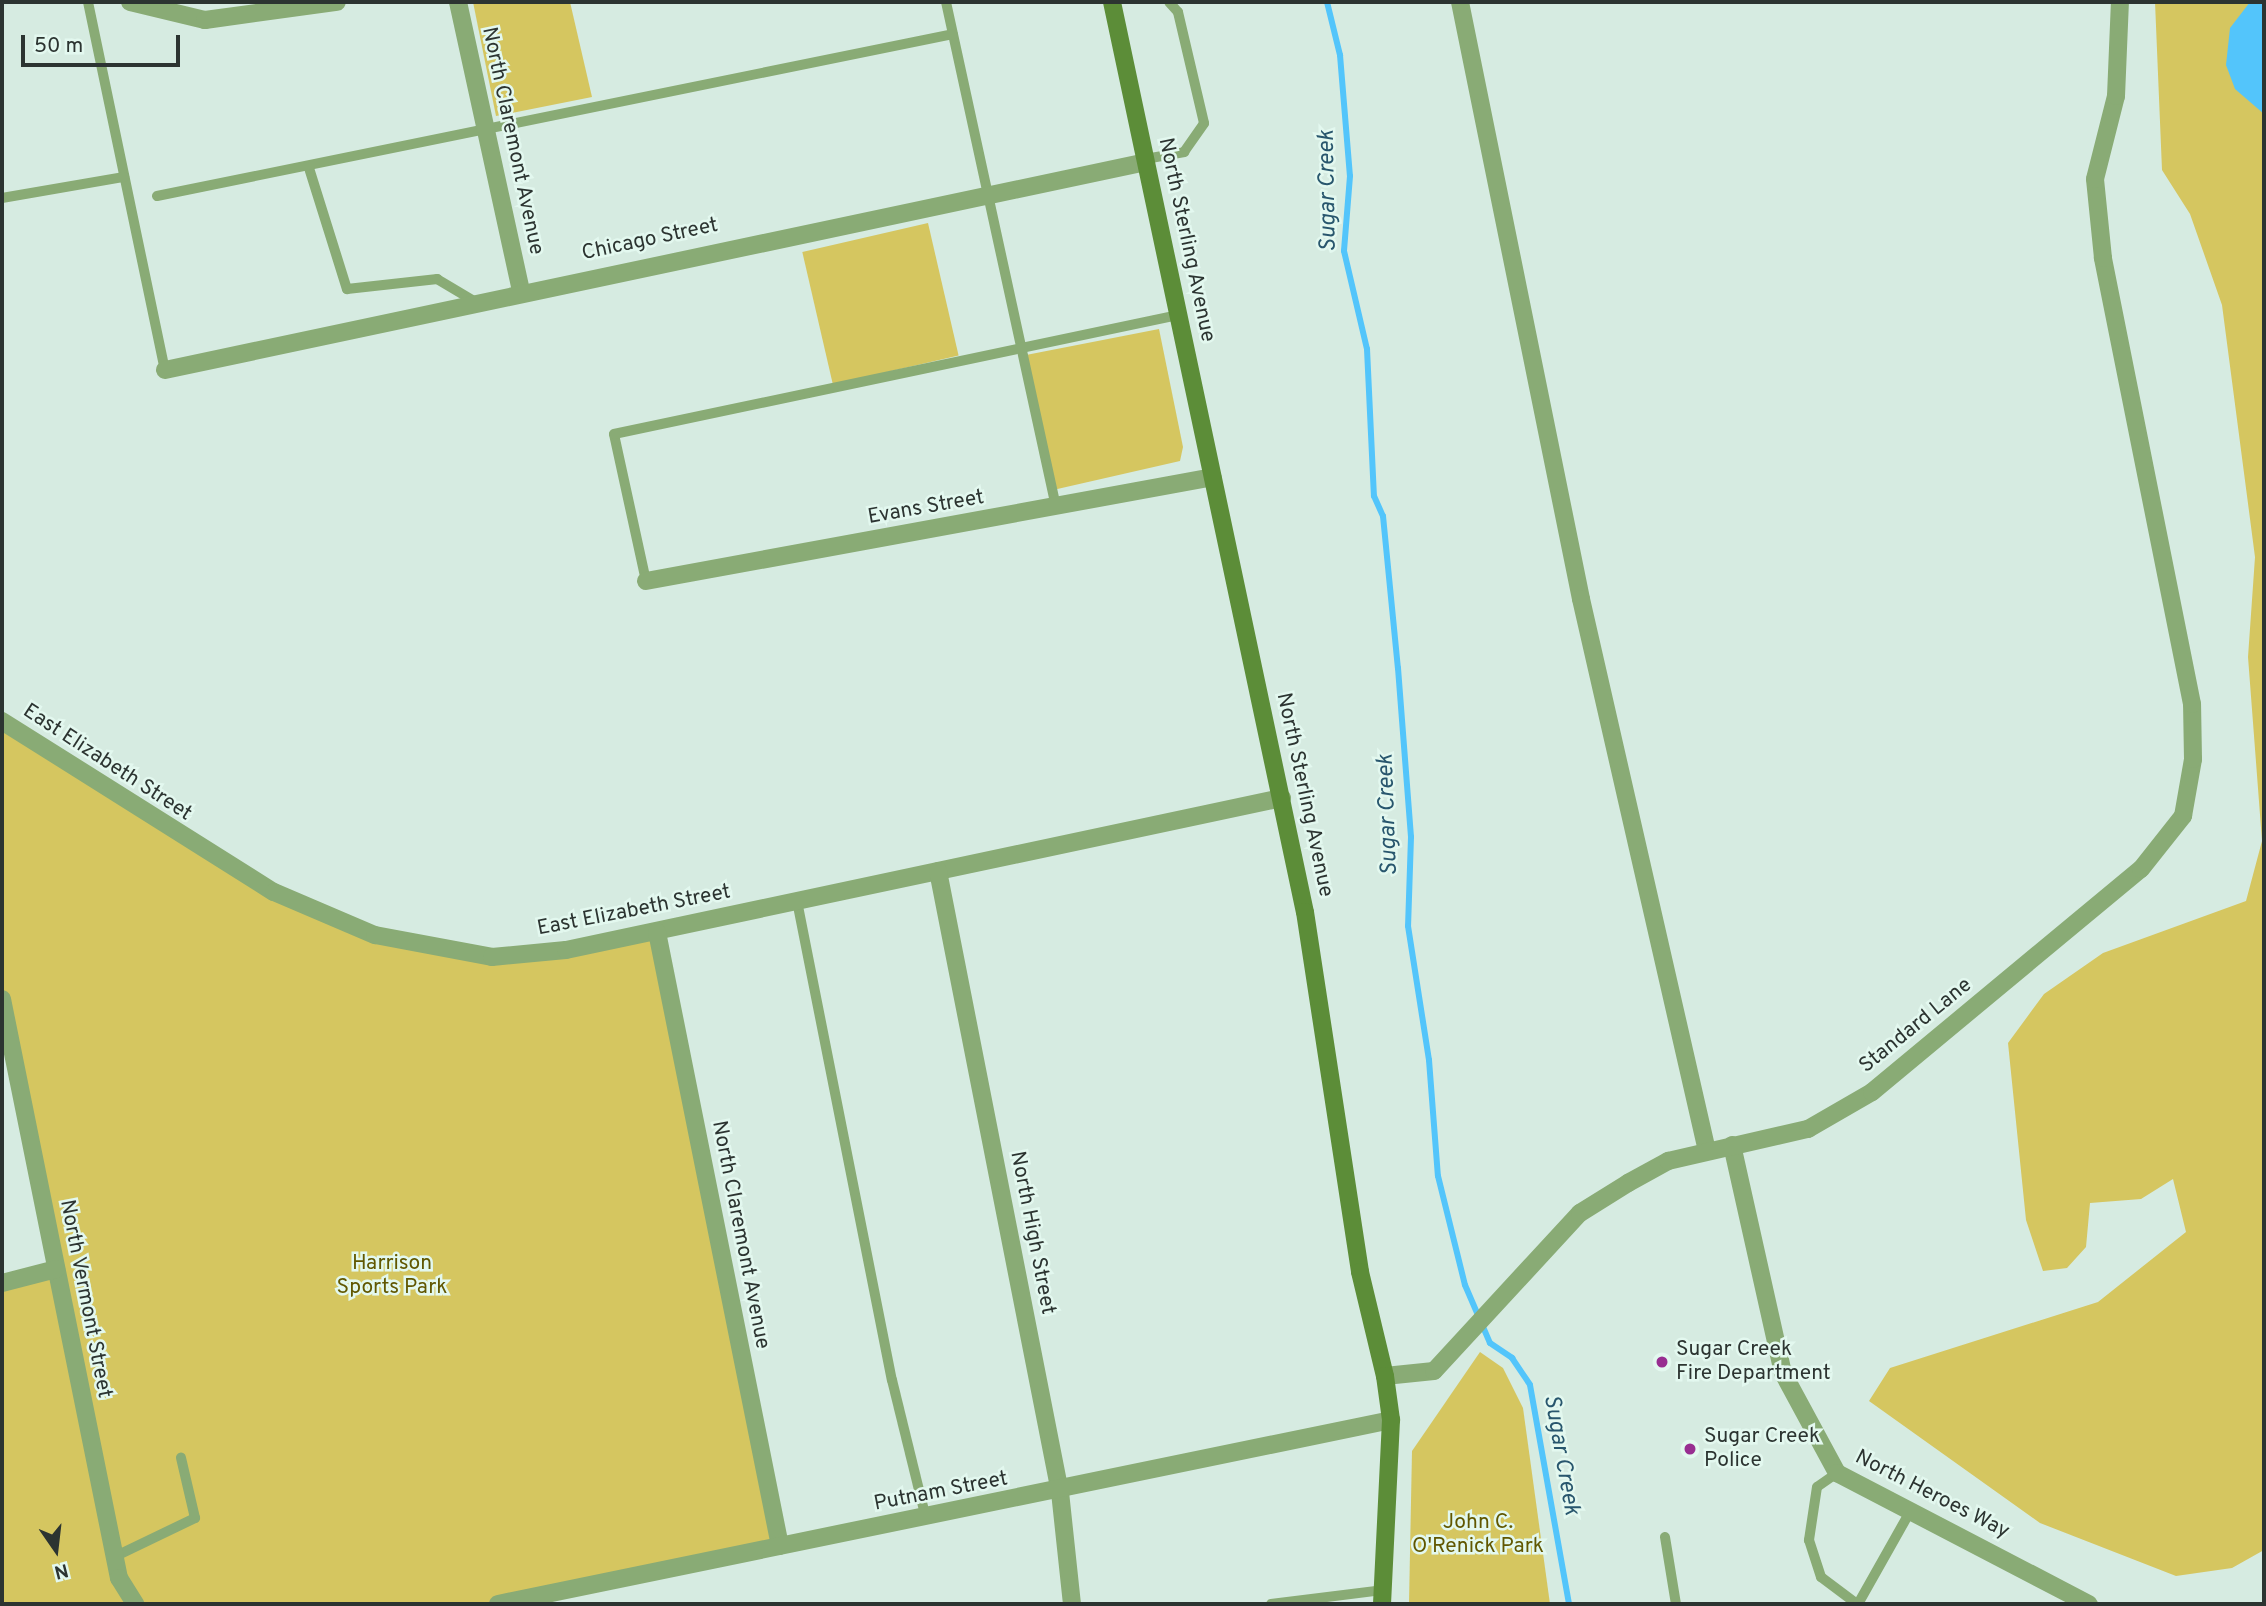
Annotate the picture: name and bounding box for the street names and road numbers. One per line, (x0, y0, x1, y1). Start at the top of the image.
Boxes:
street label: North Claremont Avenue (475, 24, 549, 258)
street label: North Sterling Avenue (1152, 135, 1220, 345)
street label: Chicago Street (580, 213, 720, 267)
street label: Evans Street (866, 485, 986, 531)
street label: North Sterling Avenue (1270, 690, 1338, 900)
street label: East Elizabeth Street (18, 699, 196, 827)
street label: East Elizabeth Street (535, 880, 733, 942)
street label: Standard Lane (1855, 973, 1977, 1079)
street label: North Claremont Avenue (705, 1118, 775, 1352)
street label: North High Street (1004, 1149, 1060, 1317)
street label: North Vermont Street (53, 1197, 117, 1401)
street label: North Heroes Way (1850, 1445, 2014, 1545)
street label: Putnam Street (872, 1467, 1010, 1517)

